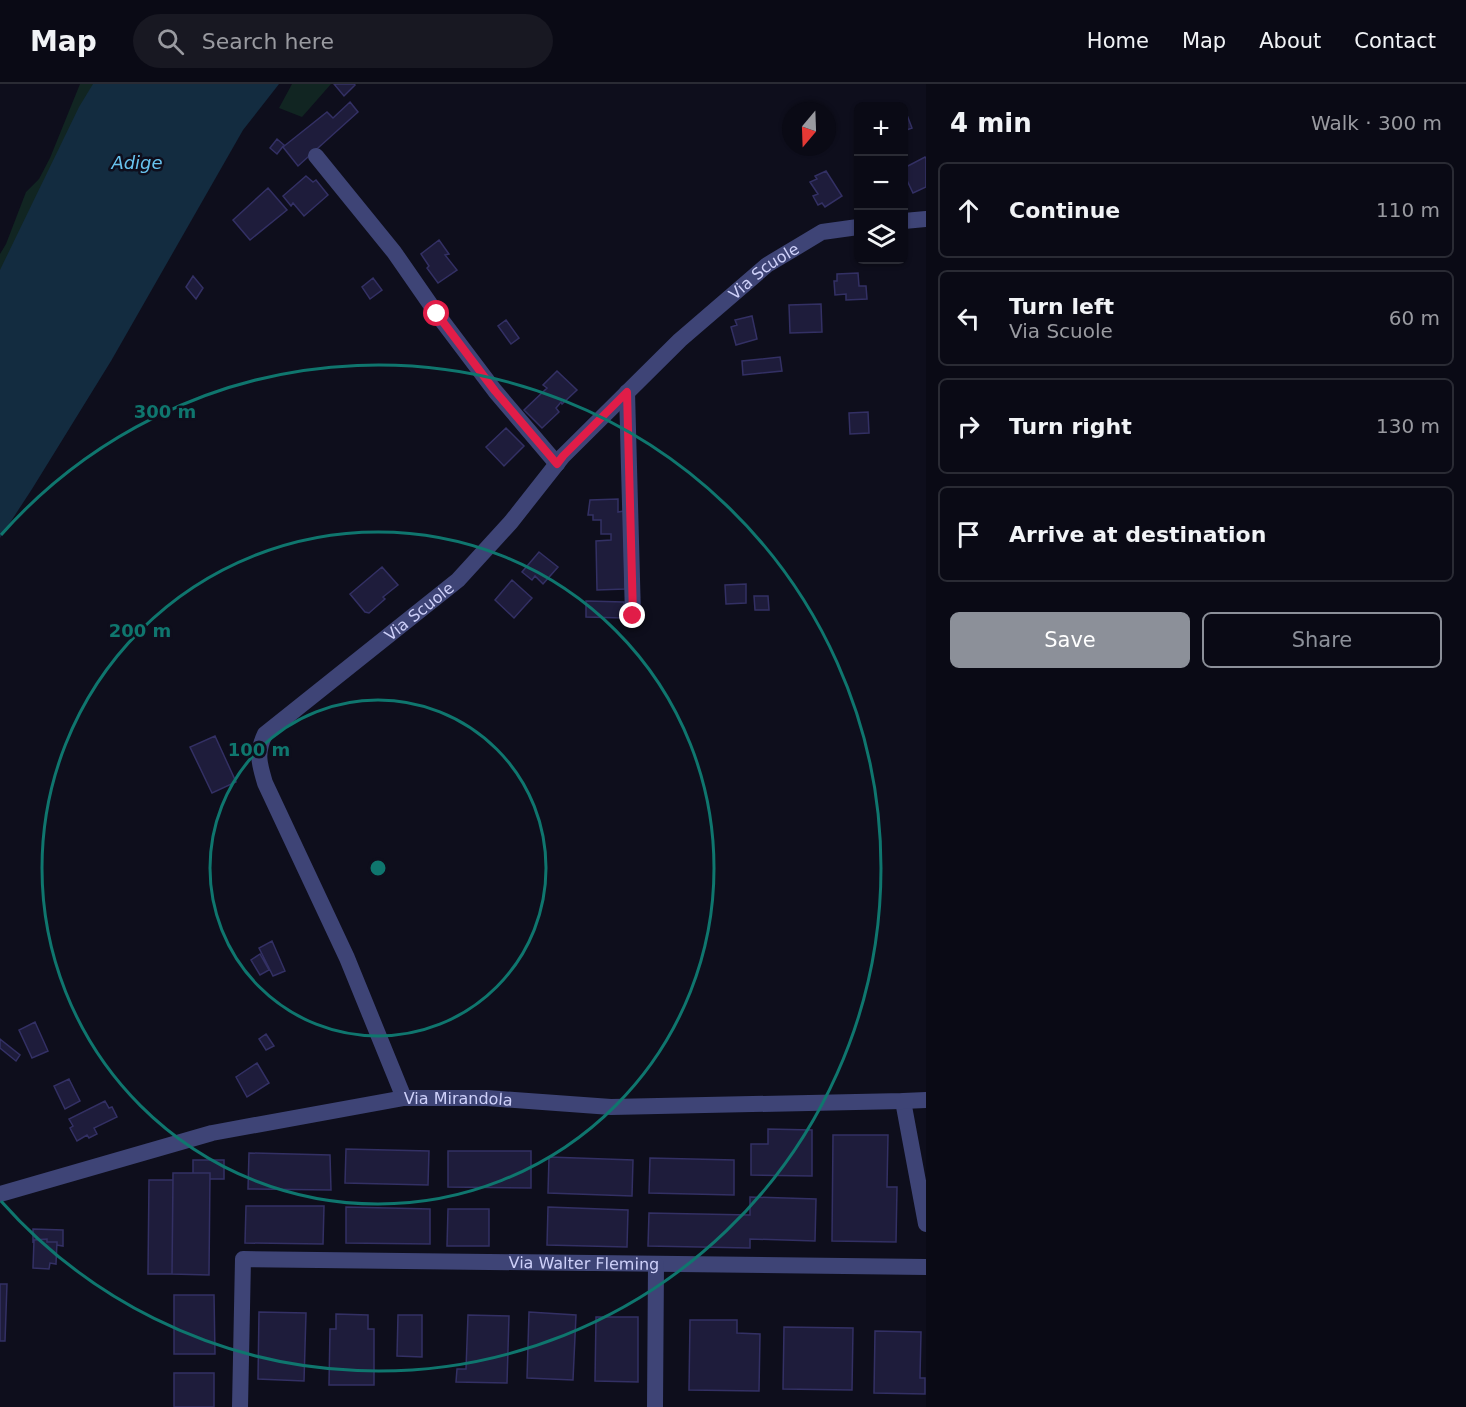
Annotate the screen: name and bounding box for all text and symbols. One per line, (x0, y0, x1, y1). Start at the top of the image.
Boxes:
search box (133, 14, 553, 68)
text: Map (30, 25, 97, 58)
icon: search (154, 25, 187, 58)
text: Search here (202, 29, 334, 54)
text: Home (1087, 29, 1149, 53)
text: Map (1182, 29, 1226, 53)
text: About (1259, 29, 1321, 53)
text: Contact (1354, 29, 1436, 53)
north arrow (782, 102, 836, 156)
map controls (854, 102, 908, 264)
button: + (854, 102, 908, 156)
text: 4 min (950, 108, 1032, 138)
text: Walk · 300 m (1311, 111, 1442, 135)
water label: Adige (110, 152, 163, 173)
button: − (854, 156, 908, 210)
icon: ahead (952, 194, 985, 227)
text: Continue (1009, 198, 1120, 223)
text: 110 m (1376, 198, 1440, 222)
button: layers (854, 210, 908, 264)
street label: Via Scuole (725, 239, 803, 304)
text: Turn left (1009, 294, 1114, 319)
route start (423, 300, 449, 326)
icon: left (952, 302, 985, 335)
text: 60 m (1389, 306, 1440, 330)
text: Via Scuole (1009, 319, 1113, 343)
text: 300 m (134, 401, 196, 422)
icon: right (952, 410, 985, 443)
text: Turn right (1009, 414, 1132, 439)
text: 130 m (1376, 414, 1440, 438)
icon: arrive (952, 518, 985, 551)
text: Arrive at destination (1009, 522, 1266, 547)
street label: Via Scuole (381, 578, 458, 645)
route end (619, 602, 645, 628)
button: Save (950, 612, 1190, 668)
button: Share (1202, 612, 1442, 668)
text: 200 m (109, 620, 171, 641)
text: 100 m (228, 739, 290, 760)
centre of rings (368, 858, 388, 878)
street label: Via Mirandola (404, 1089, 513, 1110)
street label: Via Walter Fleming (509, 1253, 659, 1274)

